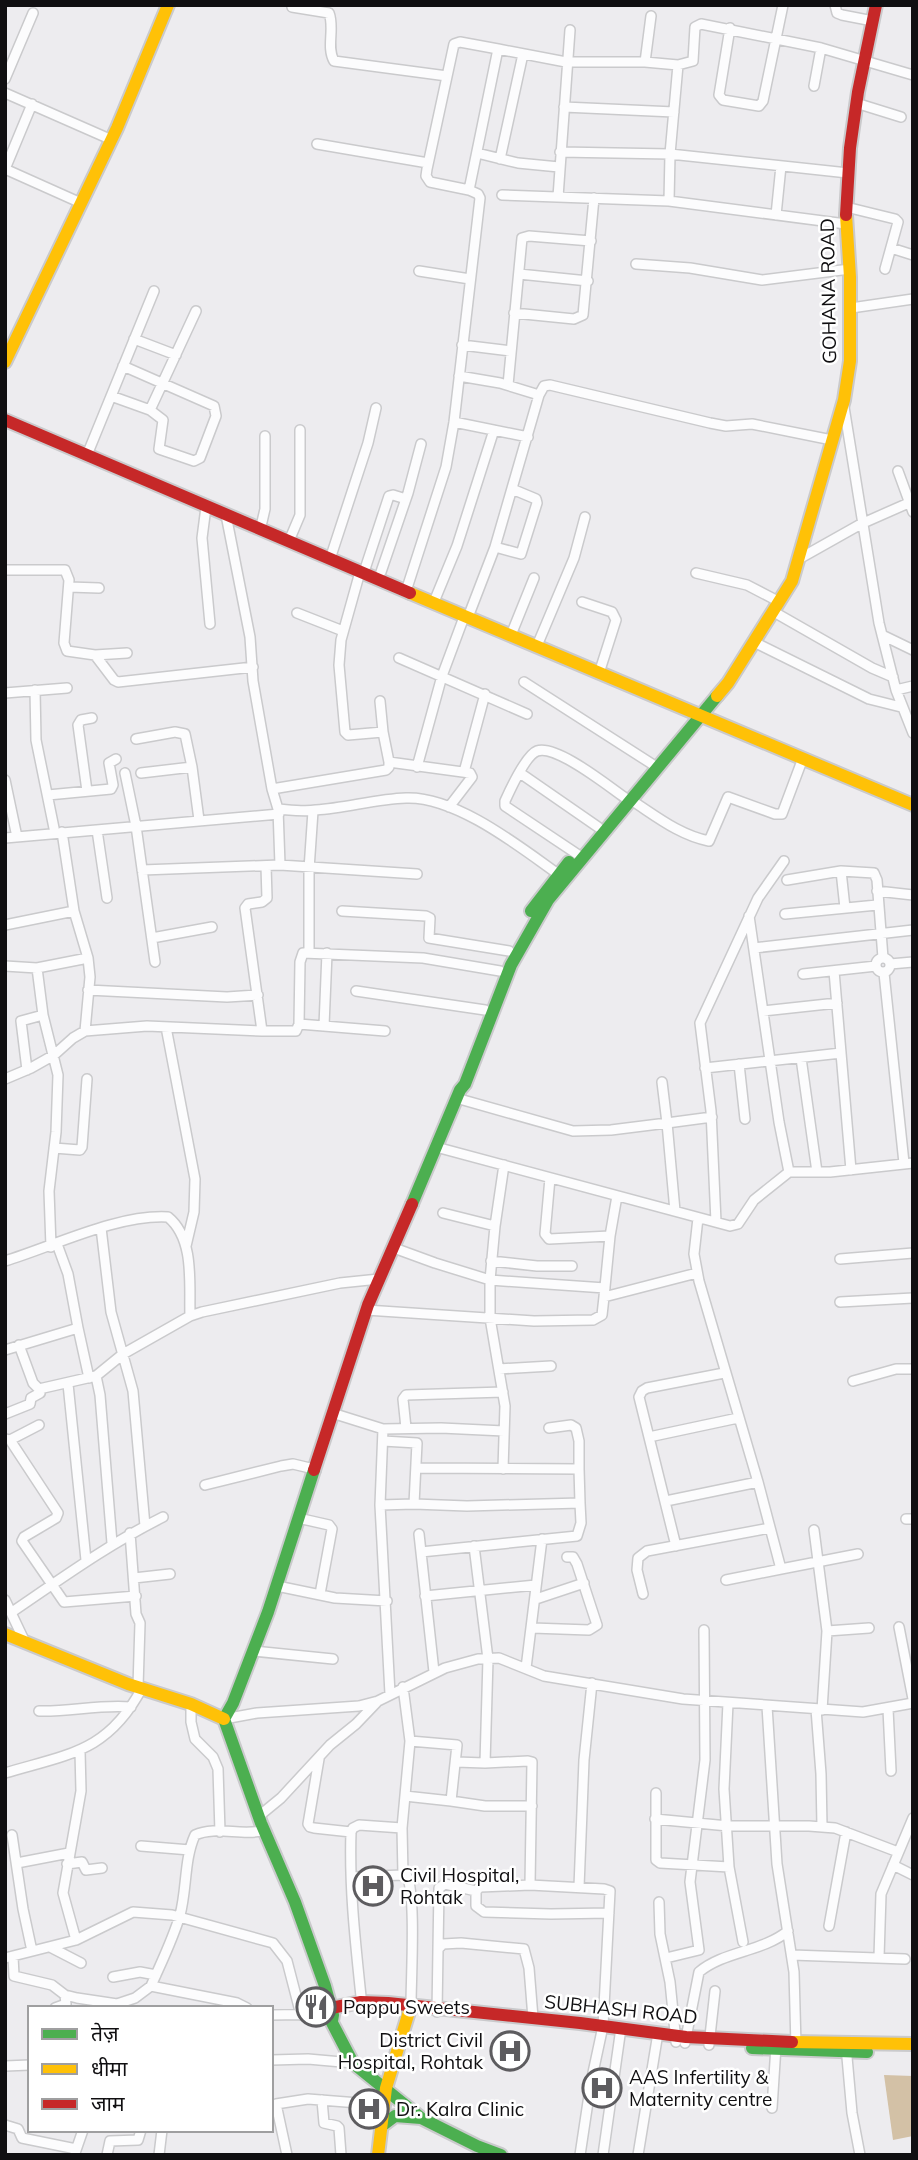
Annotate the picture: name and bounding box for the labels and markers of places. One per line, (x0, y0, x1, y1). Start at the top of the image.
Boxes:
place label: Civil Hospital, Rohtak (400, 1863, 519, 1909)
hospital icon: Civil Hospital, Rohtak (352, 1865, 394, 1907)
restaurant icon: Pappu Sweets (295, 1986, 337, 2028)
place label: Pappu Sweets (343, 1995, 470, 2019)
place label: District Civil Hospital, Rohtak (338, 2028, 483, 2074)
hospital icon: District Civil Hospital, Rohtak (489, 2030, 531, 2072)
place label: AAS Infertility & Maternity centre (629, 2065, 772, 2111)
hospital icon: AAS Infertility & Maternity centre (581, 2067, 623, 2109)
hospital icon: Dr. Kalra Clinic (348, 2088, 390, 2130)
place label: Dr. Kalra Clinic (396, 2097, 524, 2121)

